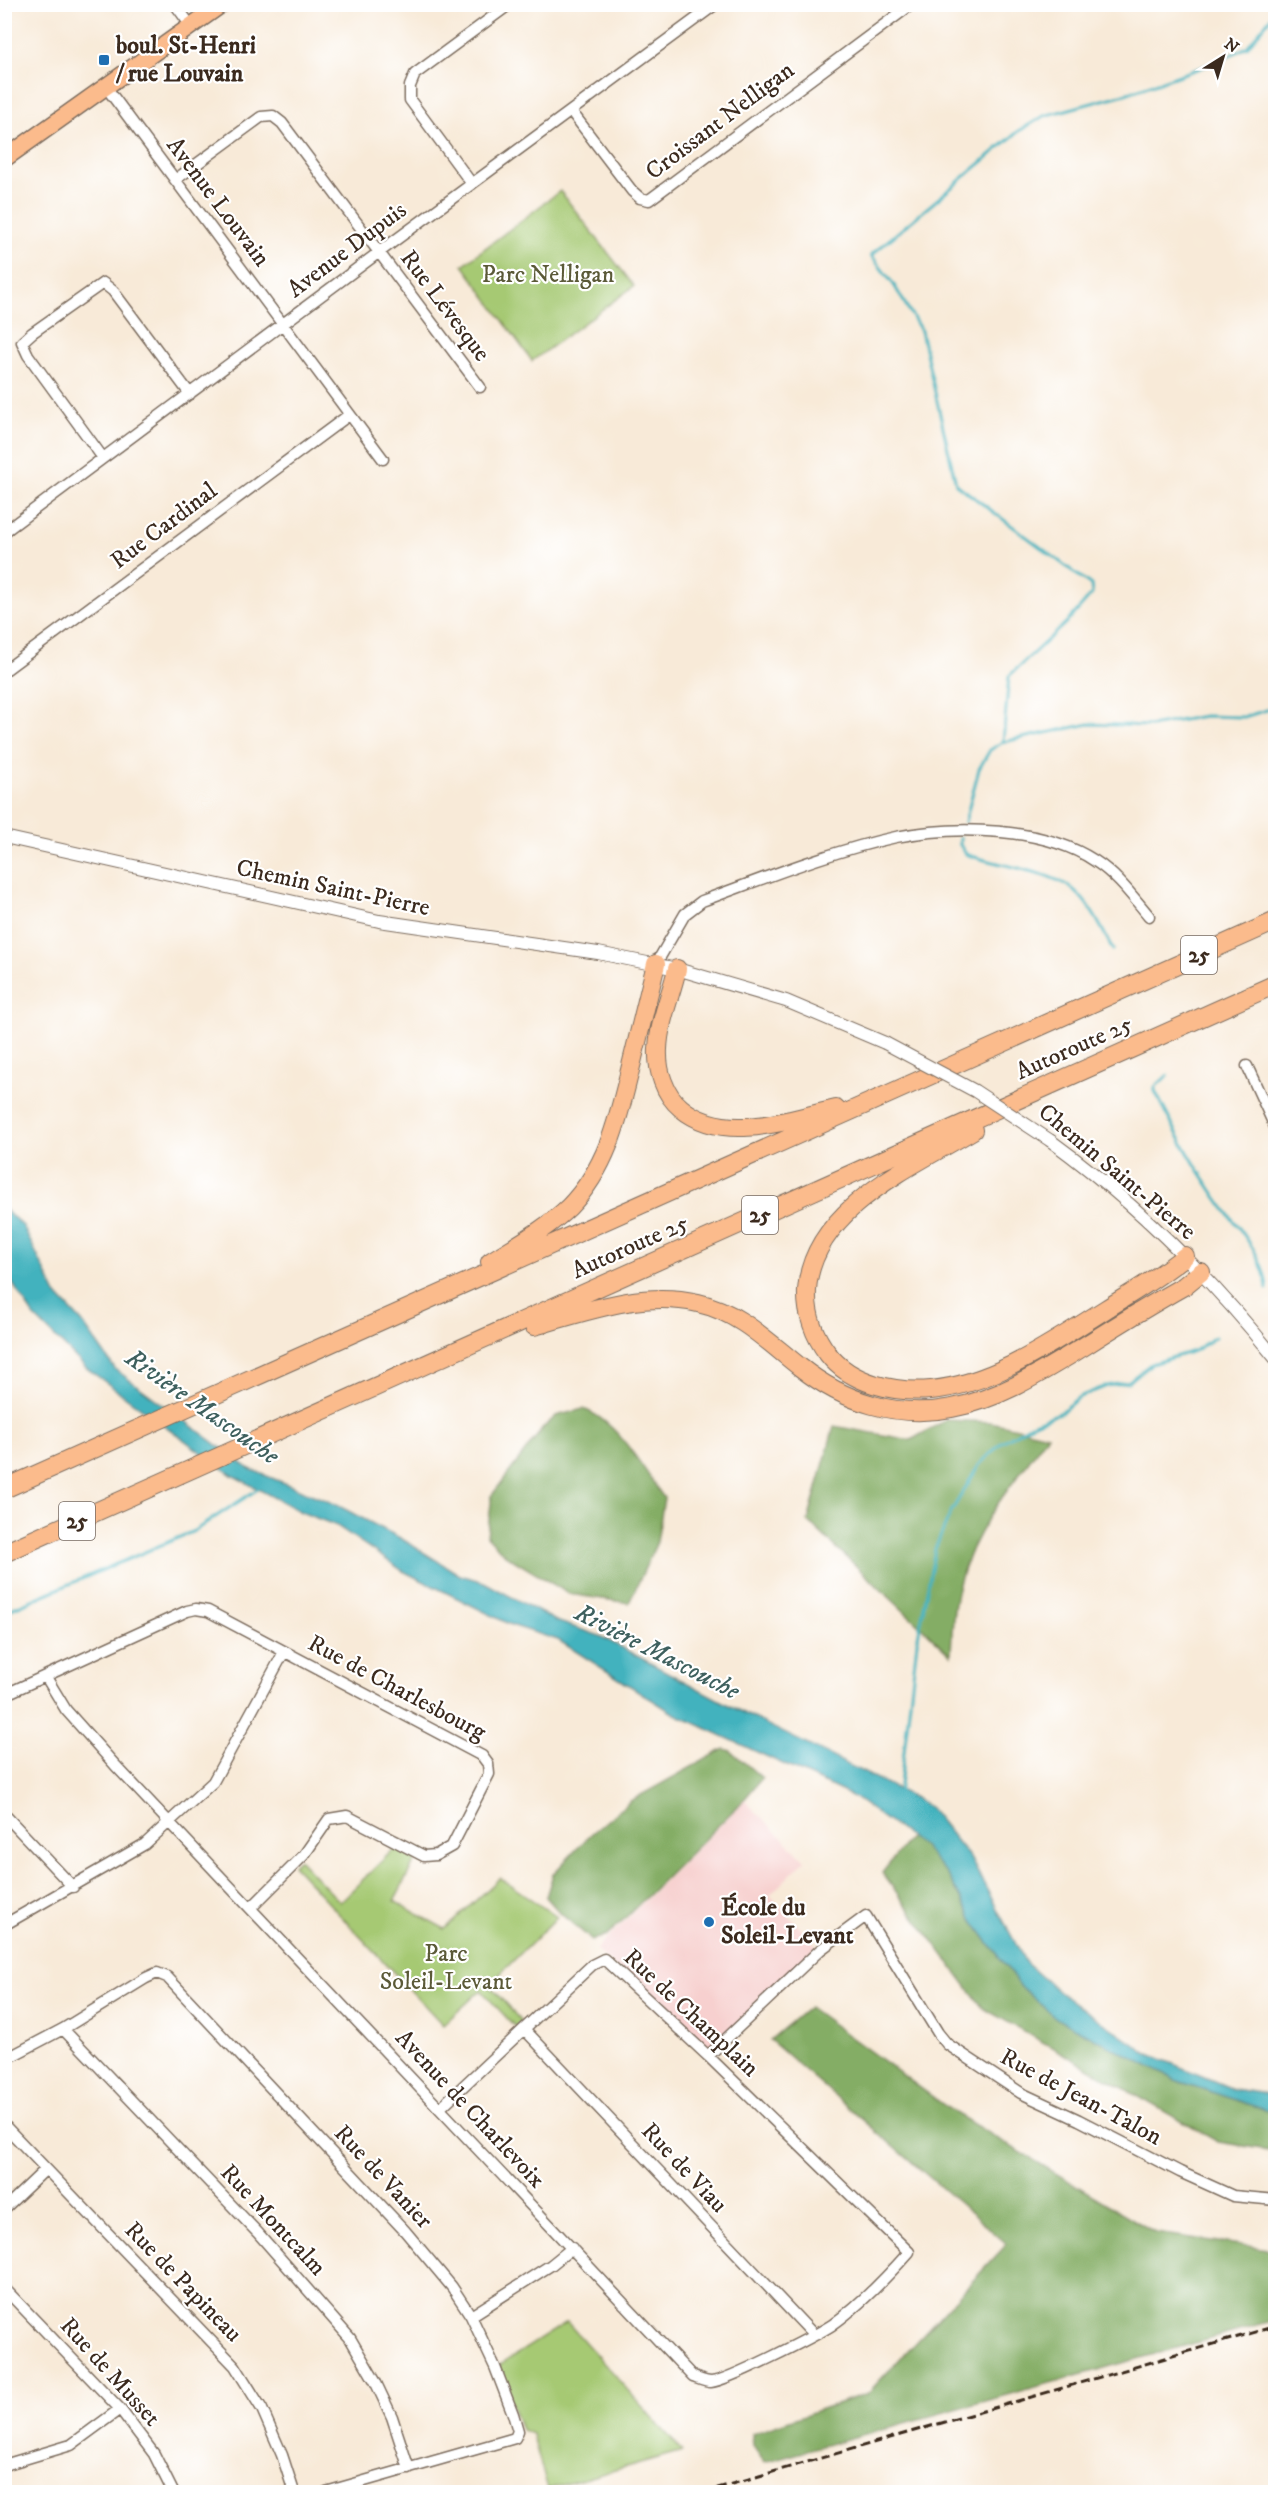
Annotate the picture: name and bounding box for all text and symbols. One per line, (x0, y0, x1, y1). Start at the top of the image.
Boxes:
north arrow (1193, 27, 1253, 87)
place label: boul. St-Henri / rue Louvain (115, 31, 256, 89)
text: N (1220, 34, 1243, 58)
marker: boul. St-Henri / rue Louvain (97, 53, 111, 67)
street label: Croissant Nelligan (640, 55, 801, 187)
street label: Avenue Louvain (160, 131, 277, 273)
street label: Avenue Dupuis (281, 195, 413, 305)
street label: Rue Lévesque (393, 244, 497, 368)
park label: Parc Nelligan (482, 260, 615, 290)
street label: Rue Cardinal (105, 476, 224, 576)
street label: Chemin Saint-Pierre (234, 853, 433, 923)
road number: 25 (1181, 936, 1217, 974)
street label: Autoroute 25 (1011, 1009, 1137, 1087)
street label: Chemin Saint-Pierre (1032, 1097, 1202, 1247)
road number: 25 (742, 1196, 778, 1234)
street label: Autoroute 25 (567, 1208, 693, 1286)
water label: Rivière Mascouche (118, 1341, 286, 1473)
road number: 25 (59, 1502, 95, 1540)
water label: Rivière Mascouche (568, 1596, 746, 1708)
street label: Rue de Charlesbourg (303, 1628, 491, 1748)
place label: École du Soleil-Levant (721, 1892, 854, 1951)
marker: École du Soleil-Levant (702, 1915, 716, 1929)
park label: Parc Soleil-Levant (380, 1939, 513, 1997)
street label: Rue de Champlain (617, 1943, 765, 2084)
street label: Avenue de Charlevoix (389, 2023, 551, 2195)
street label: Rue de Jean-Talon (995, 2042, 1167, 2152)
street label: Rue de Viau (635, 2117, 733, 2219)
street label: Rue de Vanier (327, 2119, 439, 2235)
street label: Rue Montcalm (214, 2158, 332, 2282)
street label: Rue de Papineau (118, 2215, 248, 2349)
street label: Rue de Musset (53, 2311, 167, 2433)

